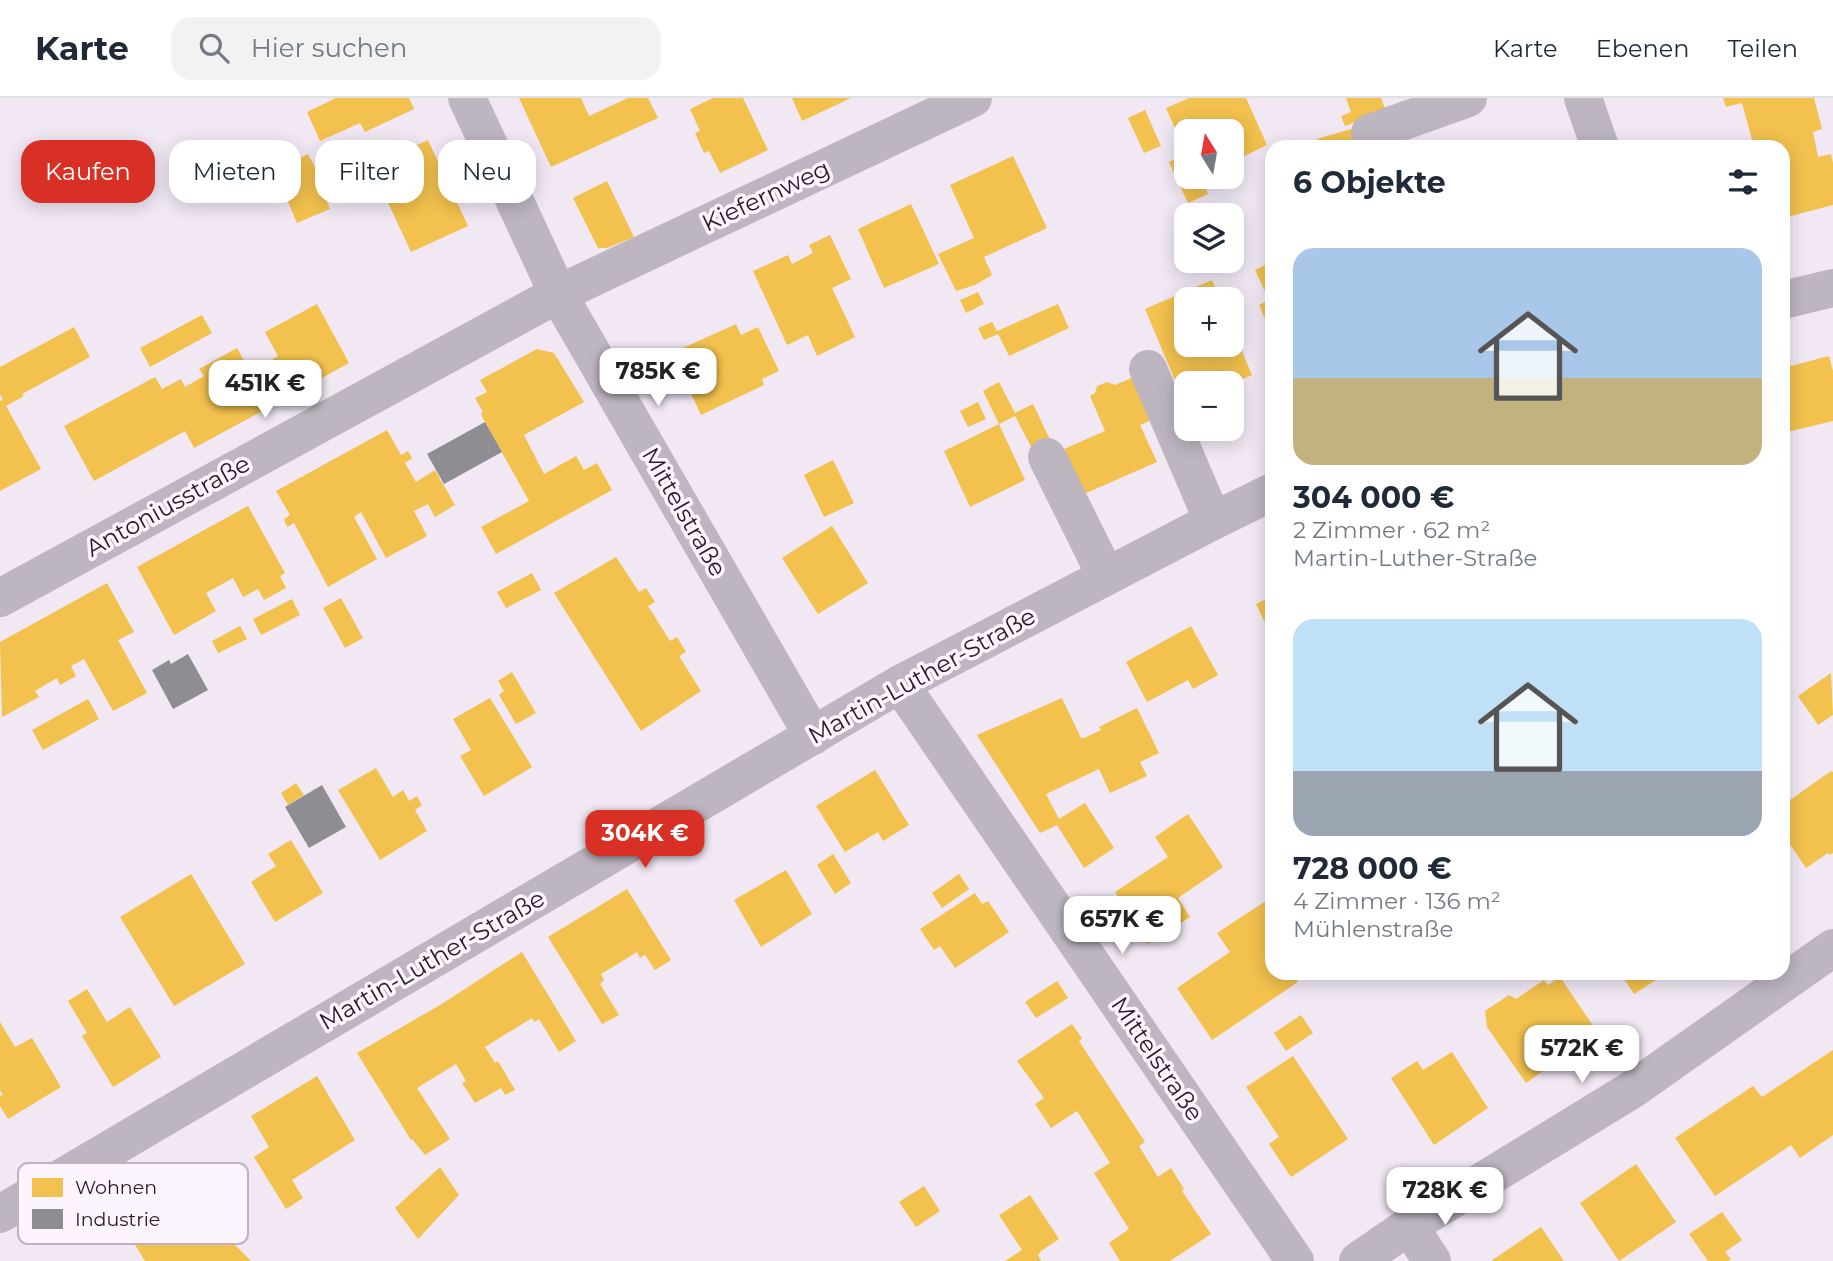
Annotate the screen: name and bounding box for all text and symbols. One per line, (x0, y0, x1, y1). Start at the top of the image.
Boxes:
search box (171, 17, 661, 80)
text: Karte (35, 28, 129, 68)
icon: search (195, 29, 233, 67)
text: Hier suchen (251, 32, 407, 64)
text: Karte (1493, 34, 1558, 63)
text: Ebenen (1596, 34, 1689, 63)
text: Teilen (1727, 34, 1798, 63)
north arrow (1174, 119, 1244, 189)
map controls (1174, 119, 1244, 441)
chip: Kaufen (21, 140, 155, 203)
chip: Mieten (169, 140, 301, 203)
chip: Filter (315, 140, 424, 203)
chip: Neu (438, 140, 536, 203)
street label: Kiefernweg (697, 153, 834, 238)
icon: filters (1724, 163, 1762, 201)
text: 6 Objekte (1293, 164, 1446, 201)
button: layers (1174, 203, 1244, 273)
button: + (1174, 287, 1244, 357)
icon: home (1465, 293, 1591, 419)
pin: 785K € (601, 348, 715, 408)
text: 785K € (616, 357, 700, 385)
pin: 451K € (208, 360, 322, 420)
text: 451K € (225, 369, 305, 397)
button: − (1174, 371, 1244, 441)
street label: Mittelstraße (636, 442, 733, 581)
street label: Antoniusstraße (81, 448, 255, 563)
text: 304 000 € (1293, 479, 1454, 516)
text: 2 Zimmer · 62 m² (1293, 516, 1490, 544)
text: Martin-Luther-Straße (1293, 544, 1538, 572)
street label: Martin-Luther-Straße (803, 601, 1040, 750)
icon: home (1465, 664, 1591, 790)
pin: 304K € (588, 810, 702, 870)
text: 304K € (601, 819, 689, 847)
text: 728 000 € (1293, 850, 1452, 887)
street label: Martin-Luther-Straße (314, 883, 549, 1036)
text: 4 Zimmer · 136 m² (1293, 887, 1501, 915)
pin: 657K € (1065, 896, 1179, 956)
text: 657K € (1080, 905, 1164, 933)
text: Mühlenstraße (1293, 915, 1453, 943)
street label: Mittelstraße (1105, 991, 1210, 1126)
pin: 572K € (1525, 1026, 1639, 1085)
text: 572K € (1540, 1034, 1624, 1062)
legend (18, 1163, 248, 1244)
pin: 728K € (1388, 1168, 1502, 1227)
text: Wohnen (75, 1176, 157, 1199)
text: 728K € (1402, 1176, 1488, 1204)
text: Industrie (75, 1208, 160, 1231)

